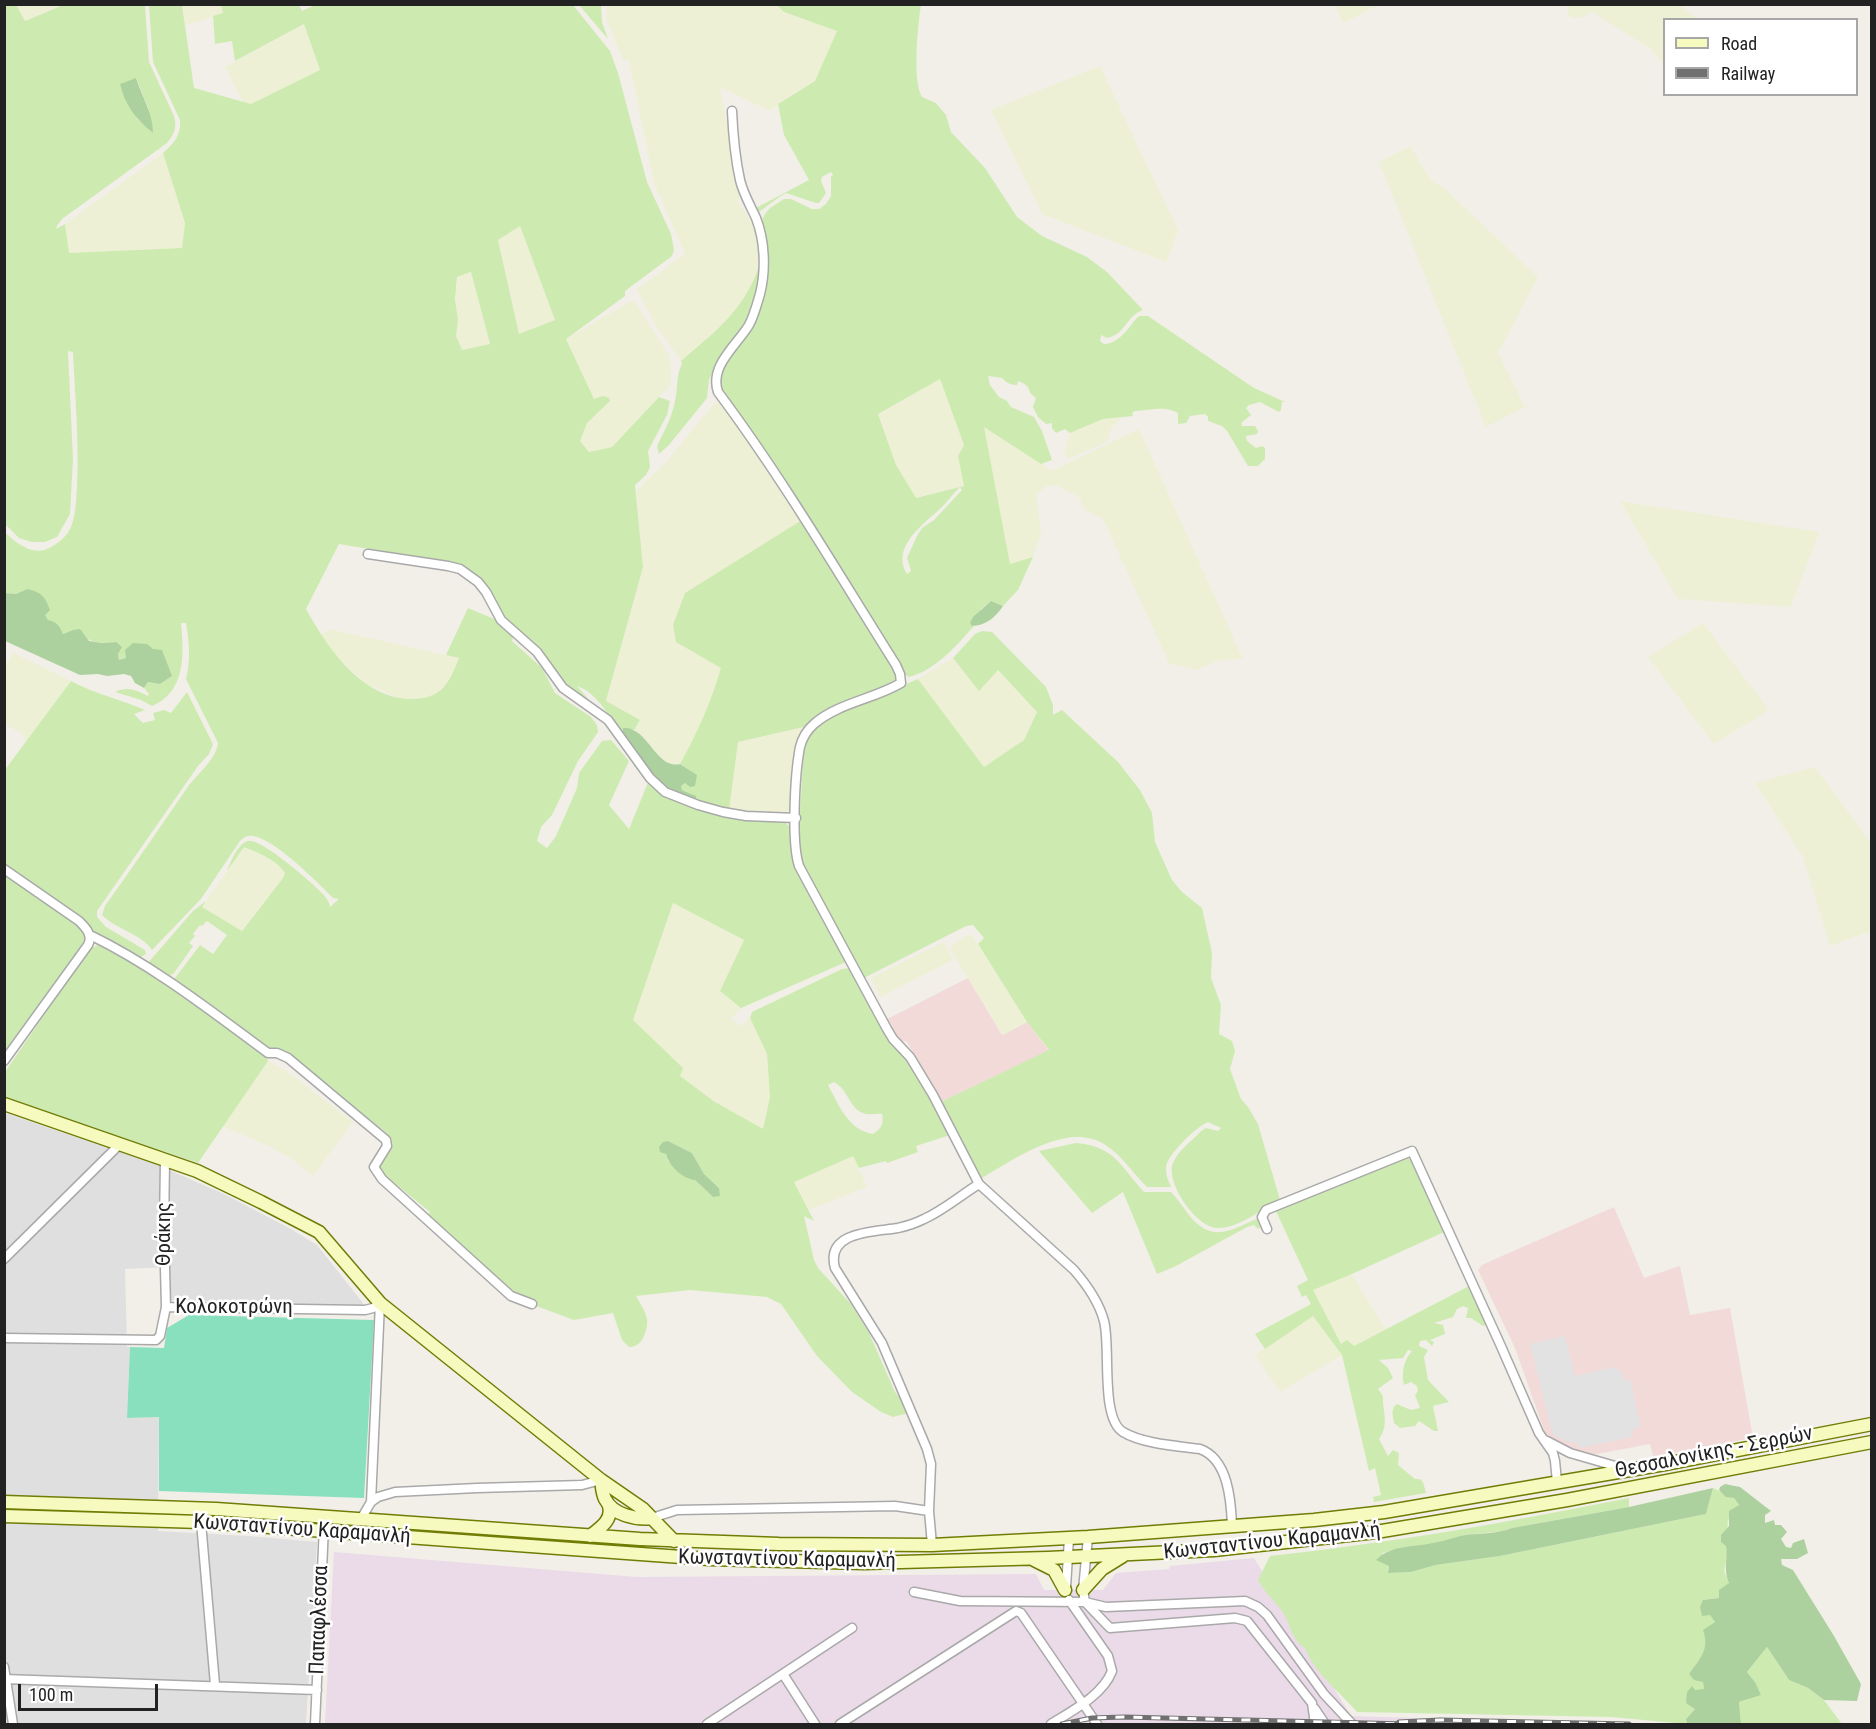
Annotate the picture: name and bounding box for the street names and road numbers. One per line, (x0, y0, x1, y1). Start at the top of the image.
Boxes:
street label: Θράκης (152, 1202, 178, 1266)
street label: Κολοκοτρώνη (175, 1295, 293, 1321)
street label: Θεσσαλονίκης - Σερρών (1613, 1421, 1815, 1485)
street label: Κωνσταντίνου Καραμανλή (192, 1510, 412, 1550)
street label: Κωνσταντίνου Καραμανλή (1162, 1518, 1382, 1566)
street label: Κωνσταντίνου Καραμανλή (678, 1546, 896, 1574)
street label: Παπαφλέσσα (306, 1565, 334, 1675)

